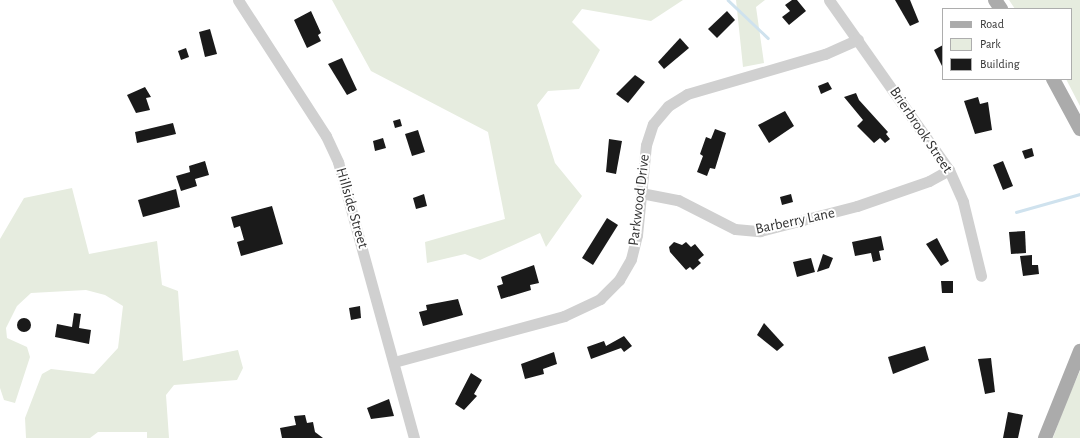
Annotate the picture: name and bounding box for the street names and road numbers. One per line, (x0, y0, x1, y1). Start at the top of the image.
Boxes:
street label: Brierbrook Street (886, 84, 956, 176)
street label: Parkwood Drive (624, 153, 654, 247)
street label: Hillside Street (332, 166, 372, 250)
street label: Barberry Lane (754, 204, 836, 238)

